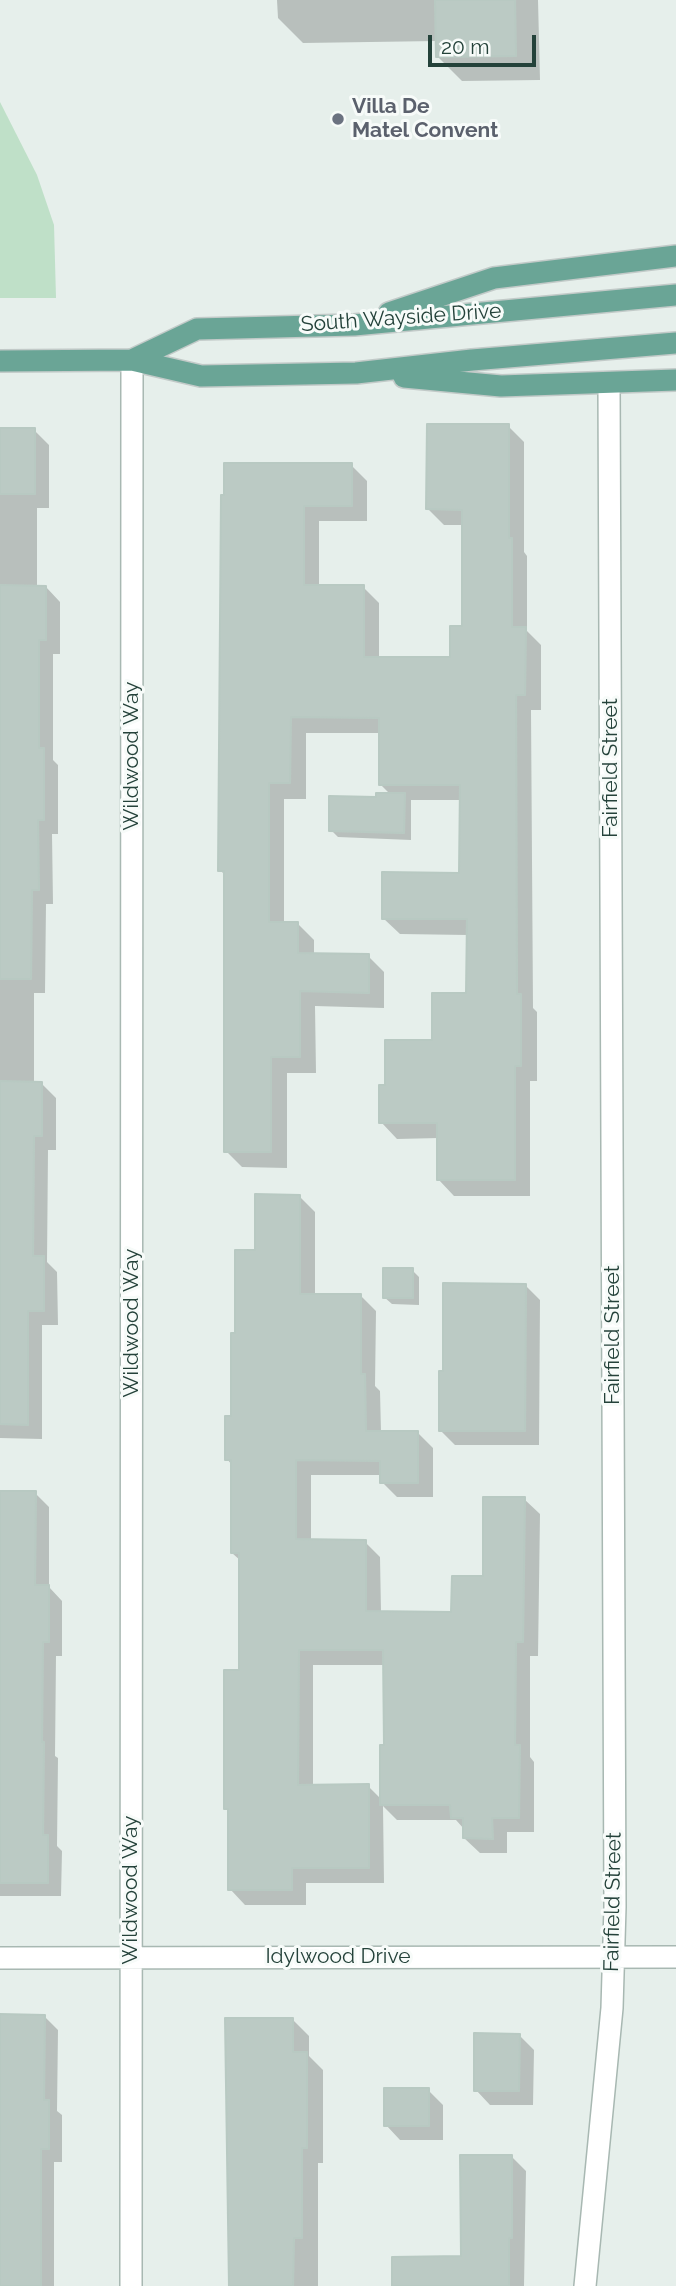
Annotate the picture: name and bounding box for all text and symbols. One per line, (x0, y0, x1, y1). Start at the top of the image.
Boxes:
scale bar (431, 21, 540, 65)
text: 20 m (441, 34, 489, 59)
place label: Villa De Matel Convent (352, 94, 498, 144)
marker: Villa De Matel Convent (330, 111, 346, 127)
street label: South Wayside Drive (300, 298, 502, 338)
street label: Wildwood Way (119, 682, 145, 830)
street label: Fairfield Street (598, 698, 624, 838)
street label: Wildwood Way (119, 1249, 145, 1397)
street label: Fairfield Street (600, 1265, 626, 1405)
street label: Wildwood Way (118, 1816, 144, 1964)
street label: Fairfield Street (599, 1832, 627, 1972)
street label: Idylwood Drive (265, 1944, 411, 1970)

